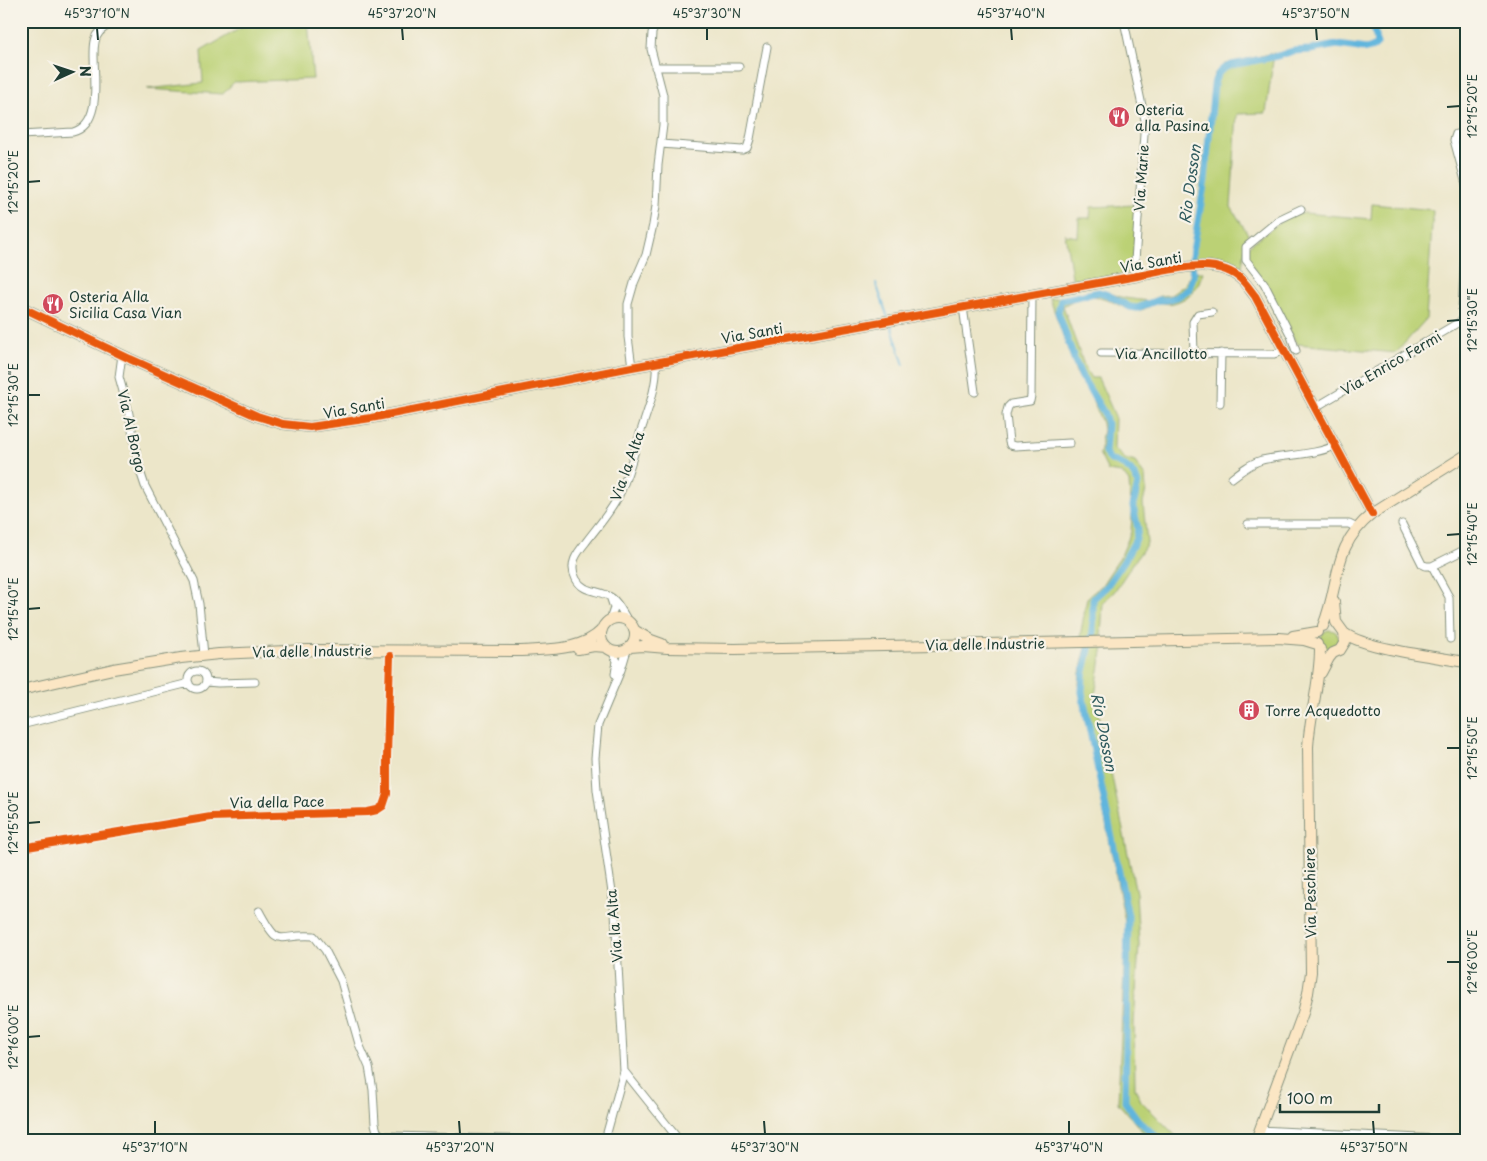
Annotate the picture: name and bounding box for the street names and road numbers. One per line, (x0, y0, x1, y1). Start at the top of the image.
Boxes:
street label: Via Marie (1128, 144, 1154, 212)
street label: Via Santi (1118, 246, 1184, 278)
street label: Via Santi (719, 317, 785, 349)
street label: Via Enrico Fermi (1337, 326, 1445, 400)
street label: Via Ancillotto (1115, 343, 1208, 364)
street label: Via Al Borgo (112, 387, 152, 475)
street label: Via Santi (321, 392, 387, 424)
street label: Via la Alta (605, 428, 650, 504)
street label: Via delle Industrie (925, 632, 1045, 656)
street label: Via delle Industrie (252, 639, 372, 663)
street label: Via della Pace (230, 791, 324, 813)
street label: Via Peschiere (1299, 847, 1321, 938)
street label: Via la Alta (600, 888, 628, 963)

